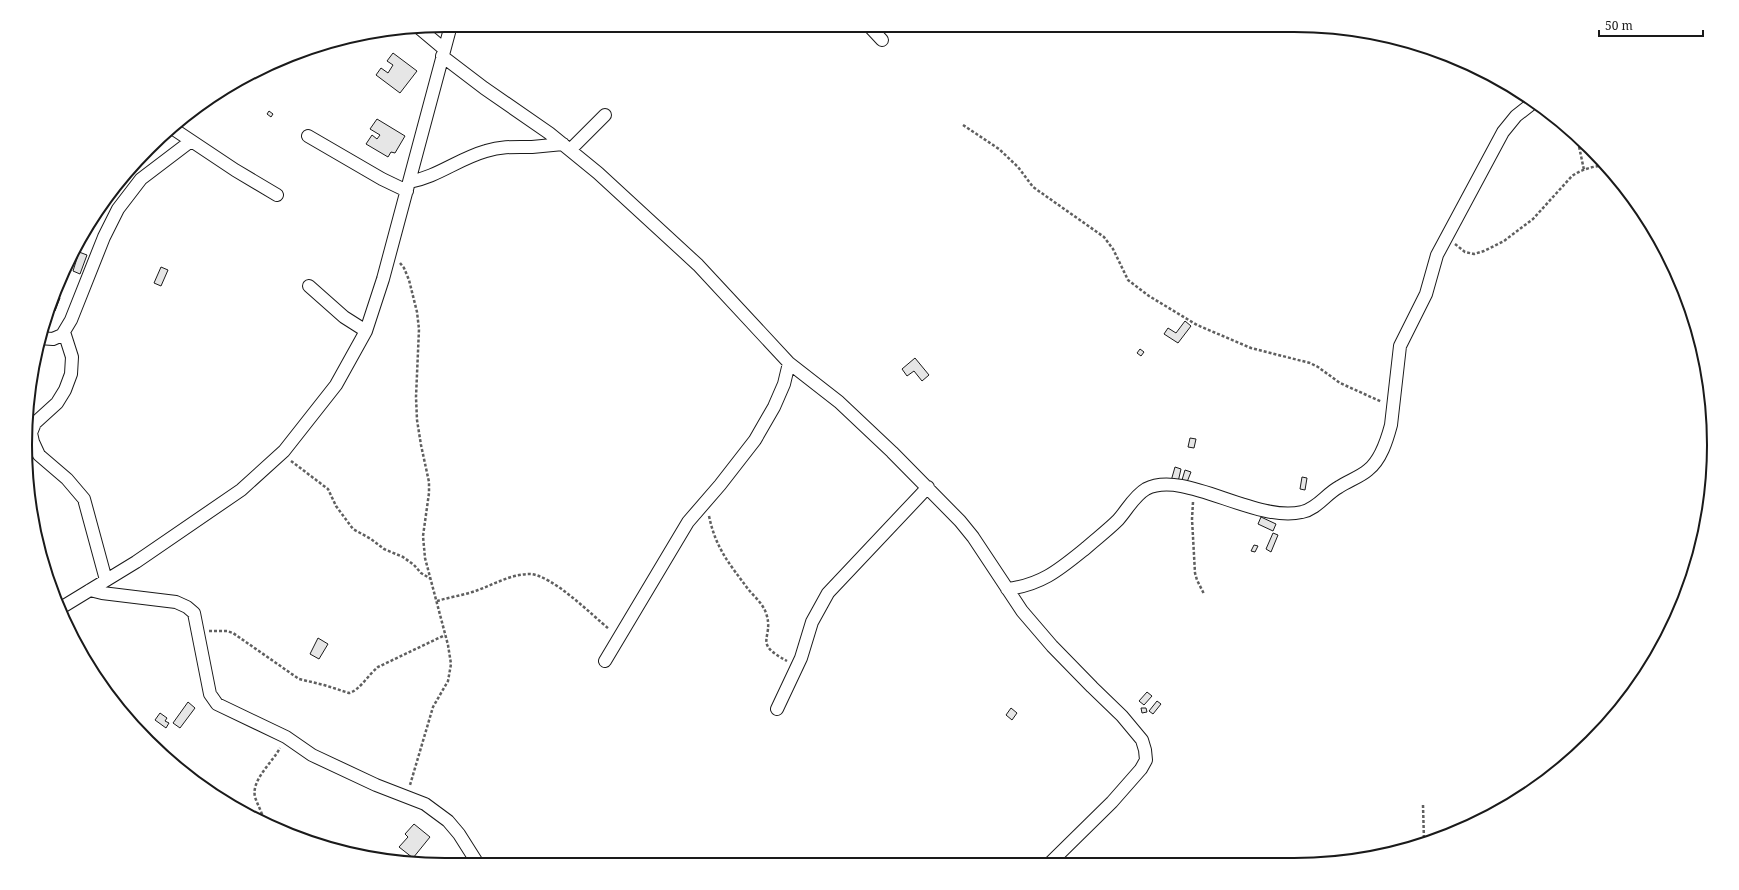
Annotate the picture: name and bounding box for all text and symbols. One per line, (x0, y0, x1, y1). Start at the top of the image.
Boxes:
scale bar (1599, 12, 1703, 38)
text: 50 m (1605, 17, 1633, 34)

